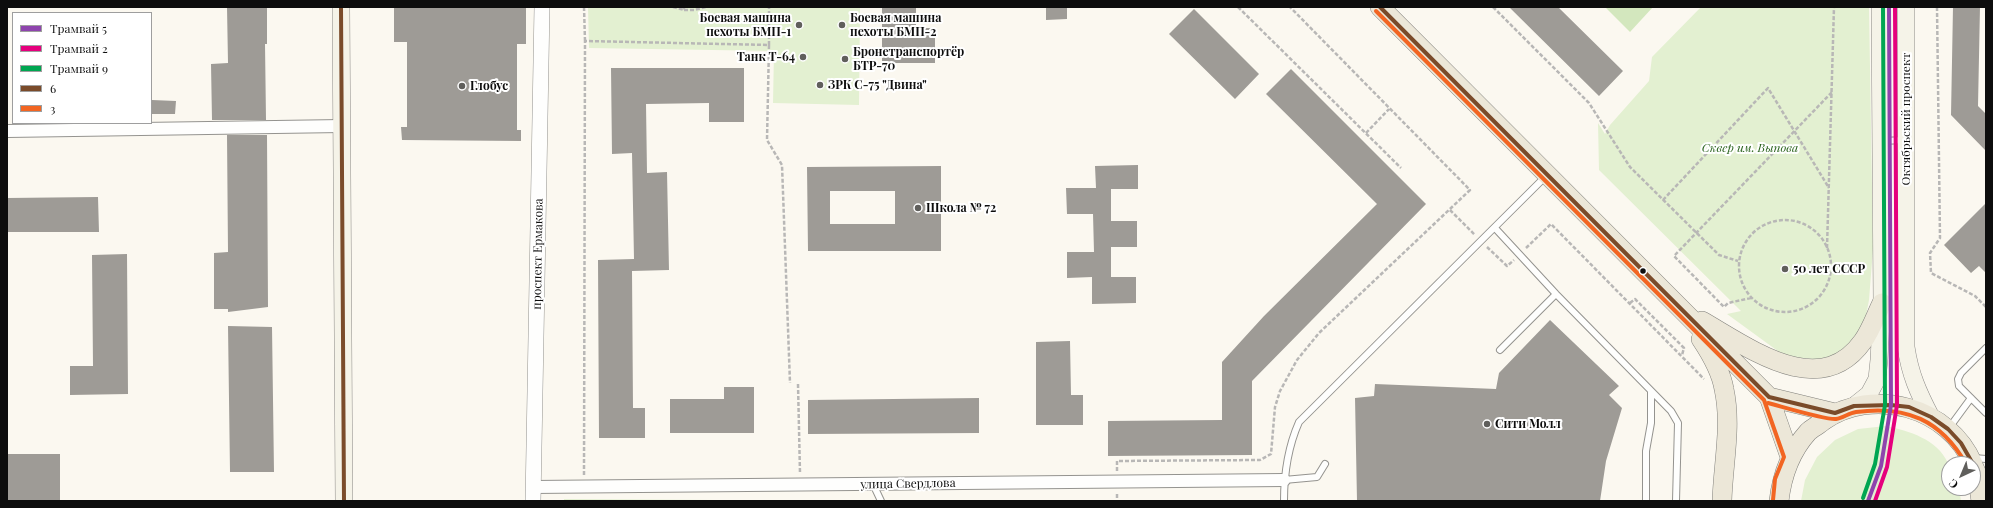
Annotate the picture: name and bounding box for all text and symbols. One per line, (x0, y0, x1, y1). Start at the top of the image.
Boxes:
place label: Боевая машина пехоты БМП-1 (700, 11, 791, 39)
place label: Боевая машина пехоты БМП-2 (850, 11, 941, 39)
legend (12, 12, 152, 124)
text: Трамвай 5 (50, 20, 107, 36)
marker: Боевая машина пехоты БМП-1 (794, 20, 804, 30)
marker: Боевая машина пехоты БМП-2 (837, 20, 847, 30)
text: Трамвай 2 (50, 40, 108, 56)
place label: Бронетранспортёр БТР-70 (853, 45, 964, 73)
place label: Танк Т-64 (737, 50, 795, 64)
marker: Танк Т-64 (798, 52, 808, 62)
street label: Октябрьский проспект (1899, 53, 1913, 185)
marker: Бронетранспортёр БТР-70 (840, 54, 850, 64)
text: Трамвай 9 (50, 60, 108, 76)
place label: ЗРК С-75 "Двина" (828, 78, 927, 92)
place label: Глобус (470, 79, 508, 93)
text: 6 (50, 80, 56, 96)
marker: ЗРК С-75 "Двина" (815, 80, 825, 90)
marker: Глобус (457, 81, 467, 91)
text: 3 (50, 100, 55, 116)
park label: Сквер им. Выпова (1702, 141, 1798, 155)
street label: проспект Ермакова (530, 198, 546, 310)
place label: Школа № 72 (926, 201, 996, 215)
marker: Школа № 72 (913, 203, 923, 213)
place label: 50 лет СССР (1793, 262, 1865, 276)
marker: 50 лет СССР (1780, 264, 1790, 274)
unlabelled marker (1638, 266, 1648, 276)
place label: Сити Молл (1495, 417, 1561, 431)
marker: Сити Молл (1482, 419, 1492, 429)
north arrow (1941, 456, 1981, 496)
street label: улица Свердлова (860, 476, 956, 492)
text: С (1945, 476, 1961, 492)

